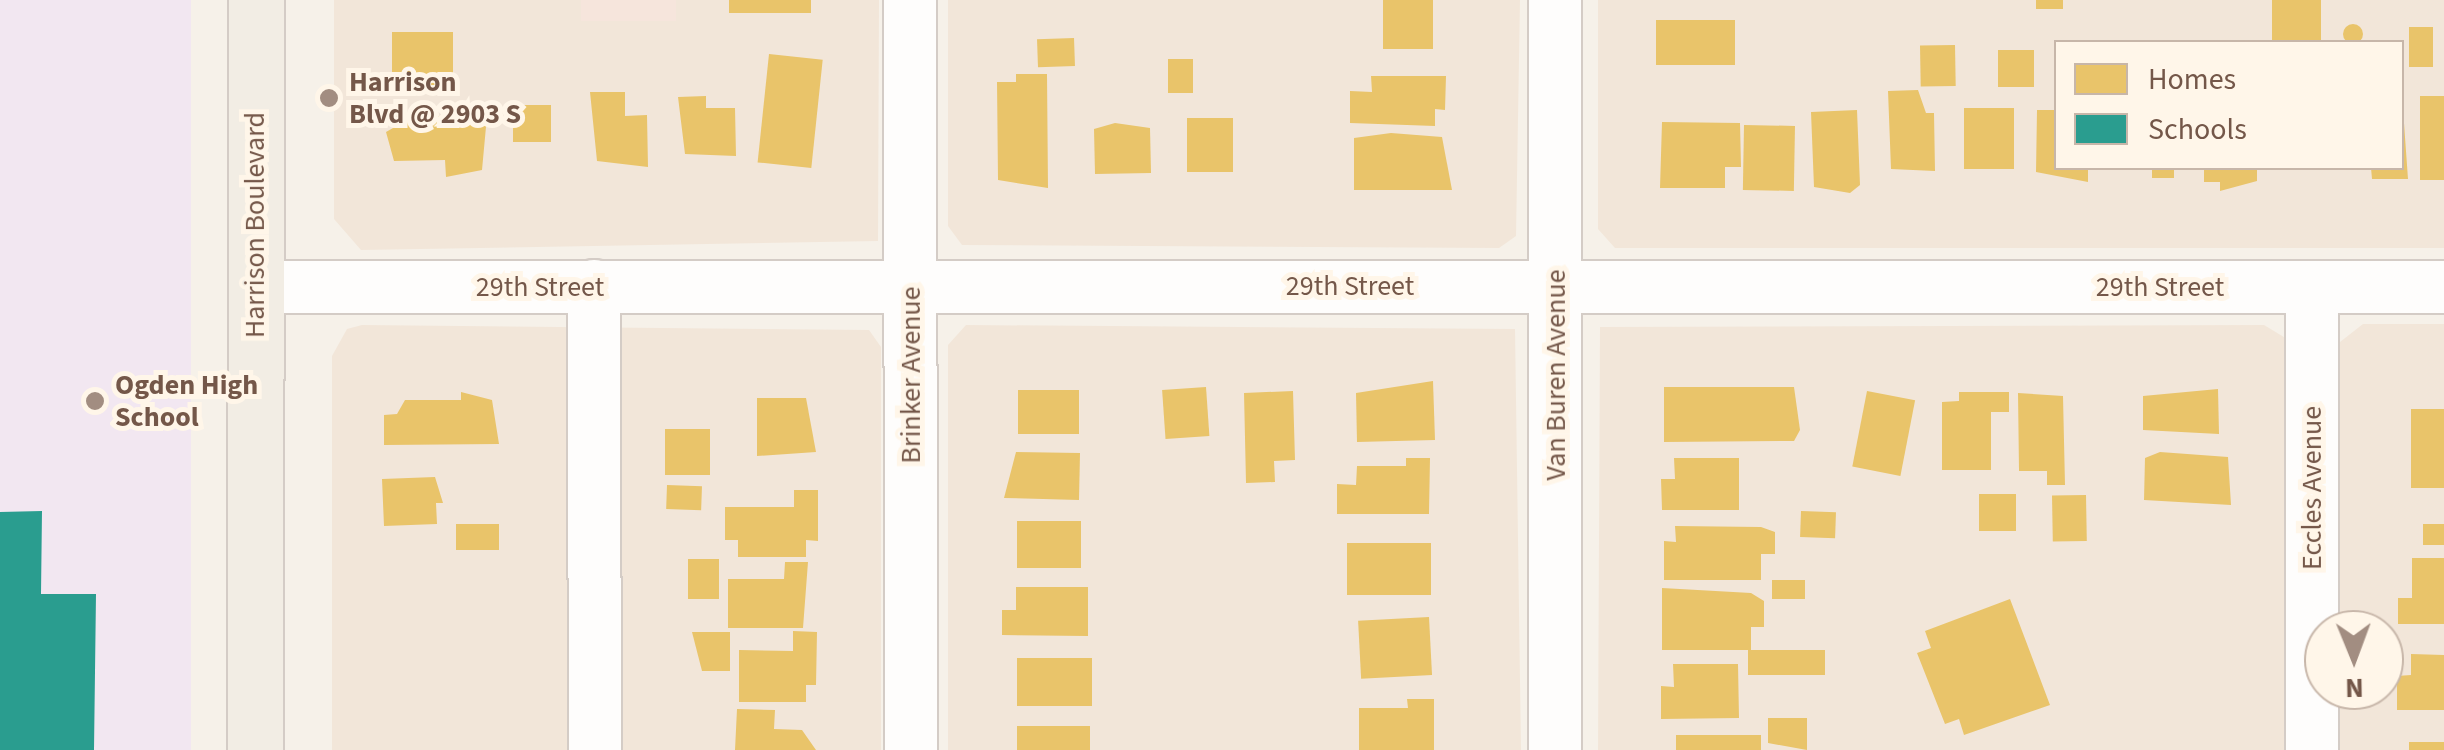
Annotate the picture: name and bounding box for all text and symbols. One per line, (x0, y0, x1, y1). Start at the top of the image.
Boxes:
legend (2054, 40, 2404, 170)
text: Homes (2148, 58, 2236, 101)
place label: Harrison Blvd @ 2903 S (349, 65, 521, 131)
marker: Harrison Blvd @ 2903 S (318, 87, 340, 109)
text: Schools (2148, 108, 2247, 151)
street label: Harrison Boulevard (238, 112, 272, 338)
street label: 29th Street (1286, 269, 1414, 303)
street label: Van Buren Avenue (1539, 269, 1573, 481)
street label: 29th Street (476, 270, 604, 304)
street label: 29th Street (2096, 270, 2224, 304)
street label: Brinker Avenue (894, 286, 928, 464)
place label: Ogden High School (115, 368, 258, 434)
marker: Ogden High School (84, 390, 106, 412)
street label: Eccles Avenue (2295, 406, 2329, 570)
north arrow (2304, 610, 2404, 710)
text: N (2345, 668, 2364, 708)

